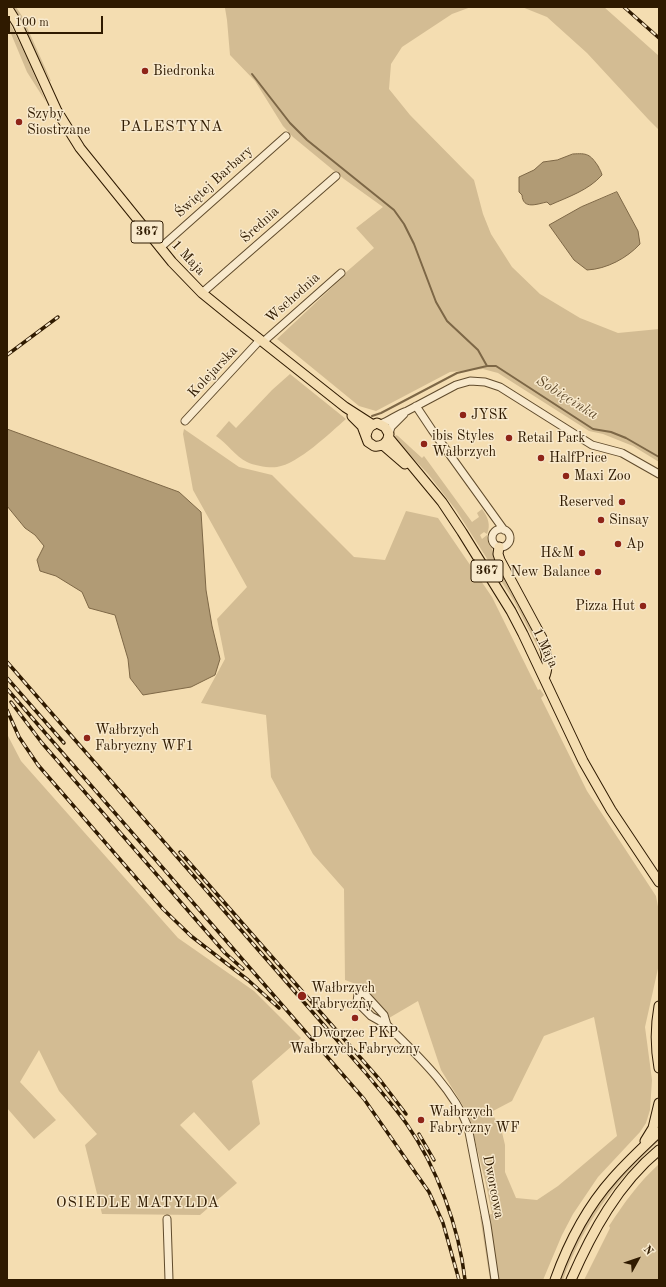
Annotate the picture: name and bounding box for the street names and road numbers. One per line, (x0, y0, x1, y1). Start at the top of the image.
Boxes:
street label: Świętej Barbary (172, 143, 256, 221)
street label: Średnia (237, 203, 283, 247)
road number: 367 (131, 221, 163, 243)
street label: 1 Maja (168, 237, 208, 279)
street label: Wschodnia (262, 269, 324, 327)
street label: Kolejarska (185, 342, 241, 402)
road number: 367 (471, 560, 503, 582)
street label: 1 Maja (528, 625, 562, 671)
street label: Dworcowa (479, 1154, 507, 1220)

